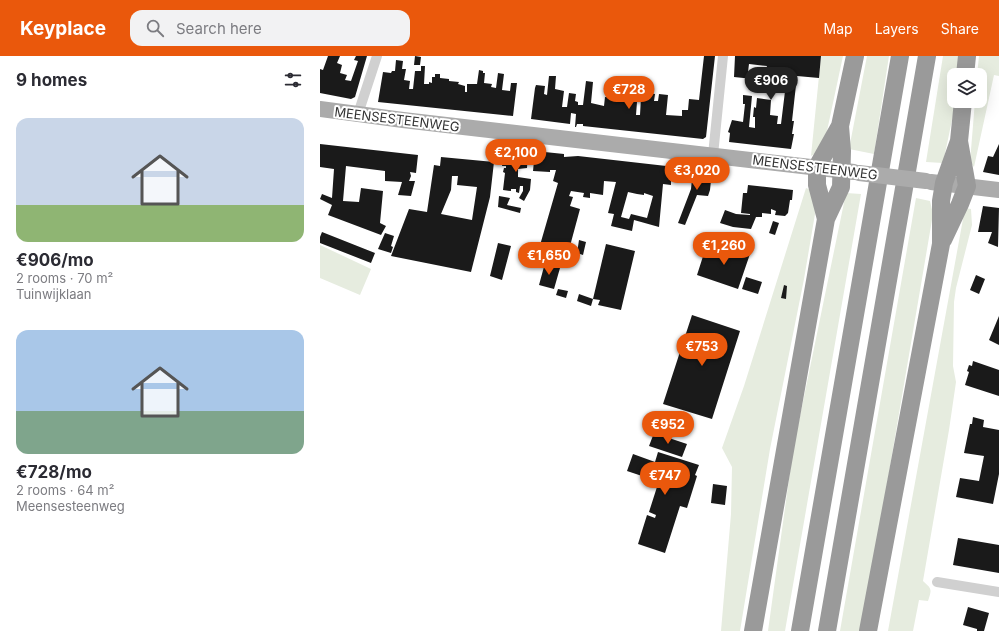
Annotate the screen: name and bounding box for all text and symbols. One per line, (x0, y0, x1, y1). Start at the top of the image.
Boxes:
search box (130, 10, 410, 46)
text: Keyplace (20, 17, 106, 40)
icon: search (144, 17, 166, 39)
text: Search here (176, 19, 262, 38)
text: Map (824, 20, 853, 37)
text: Layers (875, 20, 919, 37)
text: Share (941, 20, 979, 37)
pin: €906 (747, 67, 795, 101)
map controls (947, 68, 987, 108)
button: layers (947, 68, 987, 108)
icon: filters (282, 69, 304, 91)
text: 9 homes (16, 70, 87, 90)
text: €906 (754, 72, 788, 88)
pin: €728 (605, 76, 653, 110)
text: €728 (612, 81, 646, 97)
street label: MEENSESTEENWEG (334, 103, 460, 135)
pin: €2,100 (483, 139, 549, 173)
icon: home (124, 144, 196, 216)
text: €2,100 (494, 144, 538, 160)
street label: MEENSESTEENWEG (752, 151, 878, 183)
pin: €3,020 (664, 157, 730, 191)
text: €3,020 (674, 162, 720, 178)
pin: €1,260 (691, 232, 757, 266)
text: €1,260 (702, 237, 746, 253)
pin: €1,650 (516, 242, 582, 276)
text: €1,650 (527, 247, 571, 263)
text: €906/mo (16, 250, 94, 270)
text: 2 rooms · 70 m² (16, 270, 113, 286)
text: Tuinwijklaan (16, 286, 91, 302)
pin: €753 (678, 333, 726, 367)
text: €753 (685, 338, 719, 354)
icon: home (124, 356, 196, 428)
pin: €952 (644, 411, 692, 445)
text: €952 (651, 416, 685, 432)
text: €728/mo (16, 462, 92, 482)
pin: €747 (641, 462, 689, 496)
text: €747 (649, 467, 681, 483)
text: 2 rooms · 64 m² (16, 482, 114, 498)
text: Meensesteenweg (16, 498, 125, 514)

